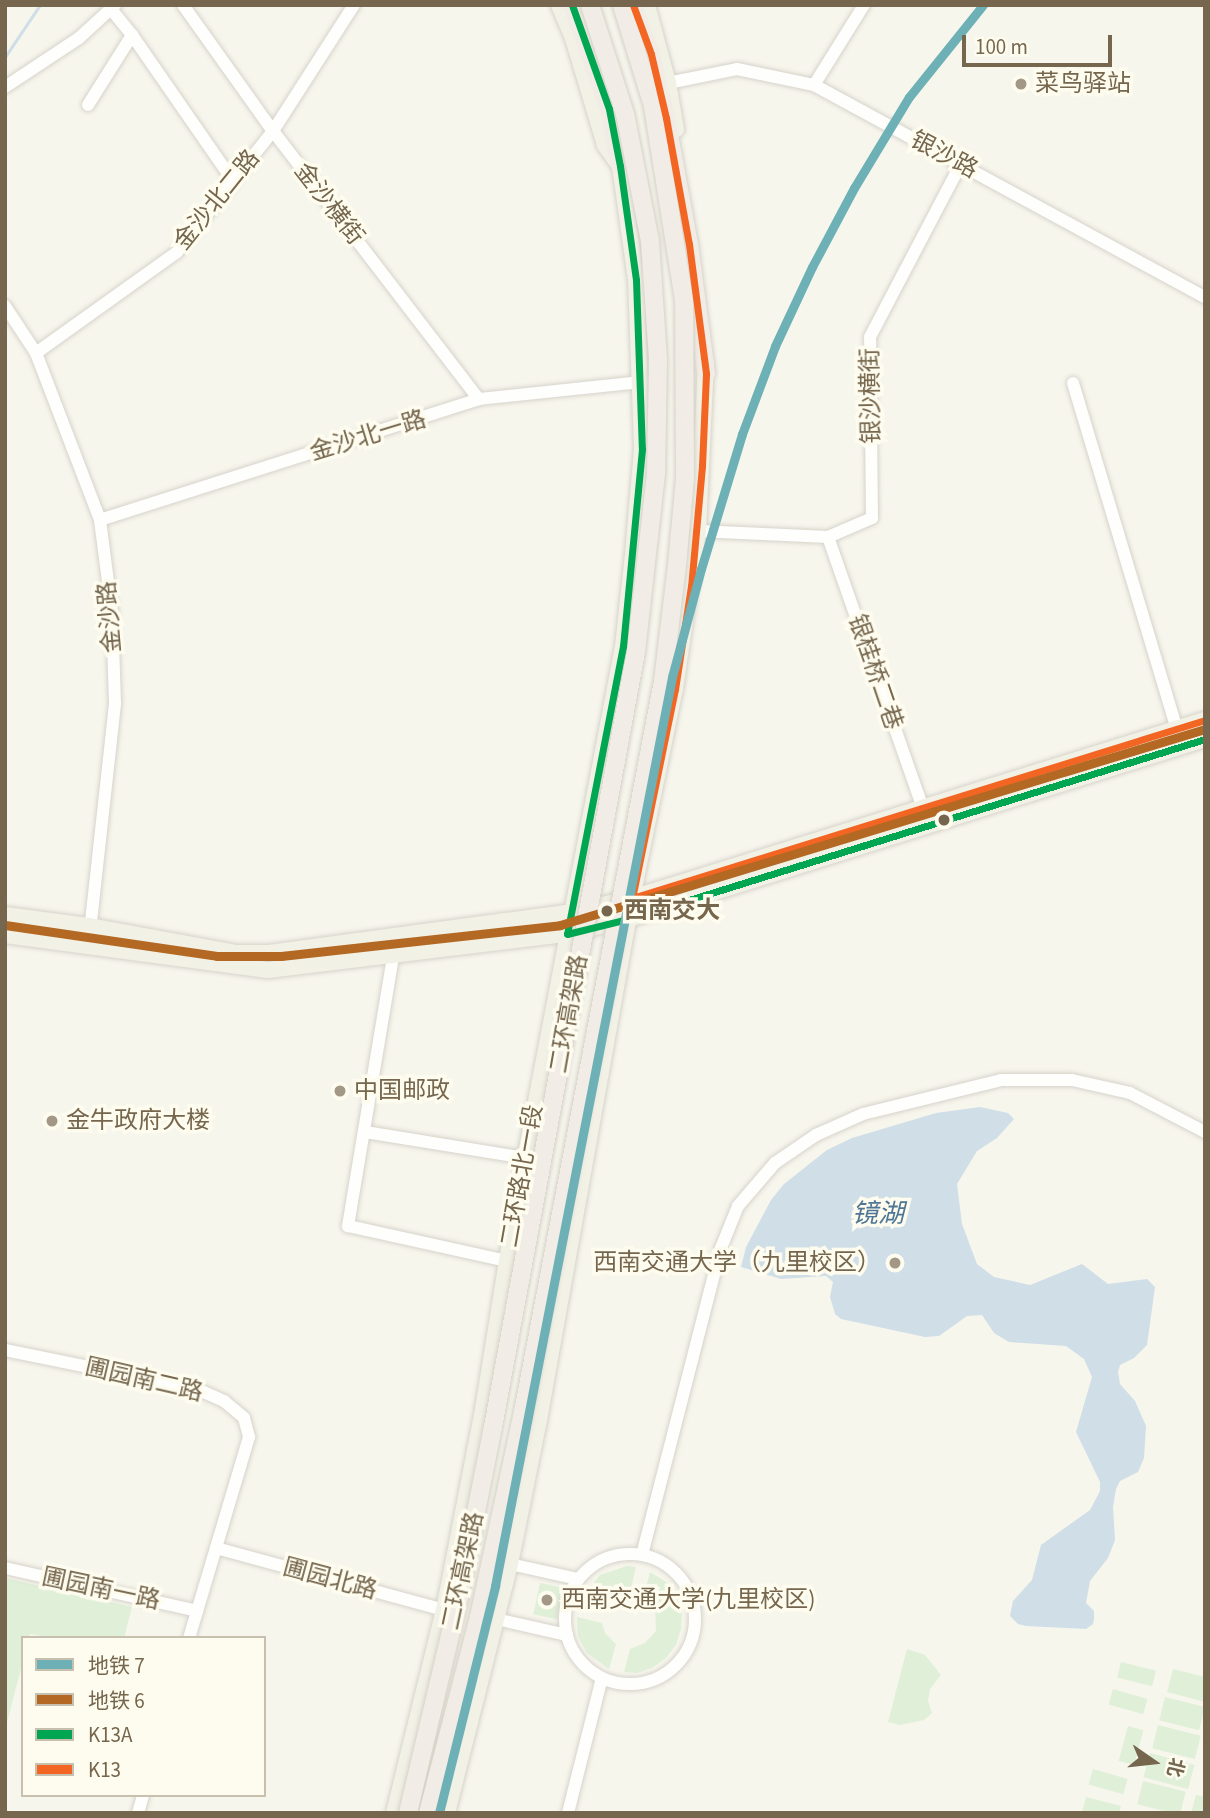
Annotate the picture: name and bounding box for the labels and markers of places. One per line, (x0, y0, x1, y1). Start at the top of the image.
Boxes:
place label: 菜鸟驿站 (1035, 70, 1131, 98)
marker: 菜鸟驿站 (1013, 76, 1029, 92)
unlabelled marker (937, 813, 951, 827)
place label: 西南交大 (624, 897, 720, 925)
marker: 西南交大 (596, 900, 618, 922)
place label: 中国邮政 (354, 1077, 450, 1105)
marker: 中国邮政 (332, 1083, 348, 1099)
place label: 金牛政府大楼 (66, 1107, 210, 1135)
marker: 金牛政府大楼 (44, 1113, 60, 1129)
place label: 西南交通大学（九里校区） (593, 1249, 881, 1277)
marker: 西南交通大学（九里校区） (887, 1255, 903, 1271)
place label: 西南交通大学(九里校区) (561, 1586, 816, 1614)
marker: 西南交通大学(九里校区) (539, 1592, 555, 1608)

